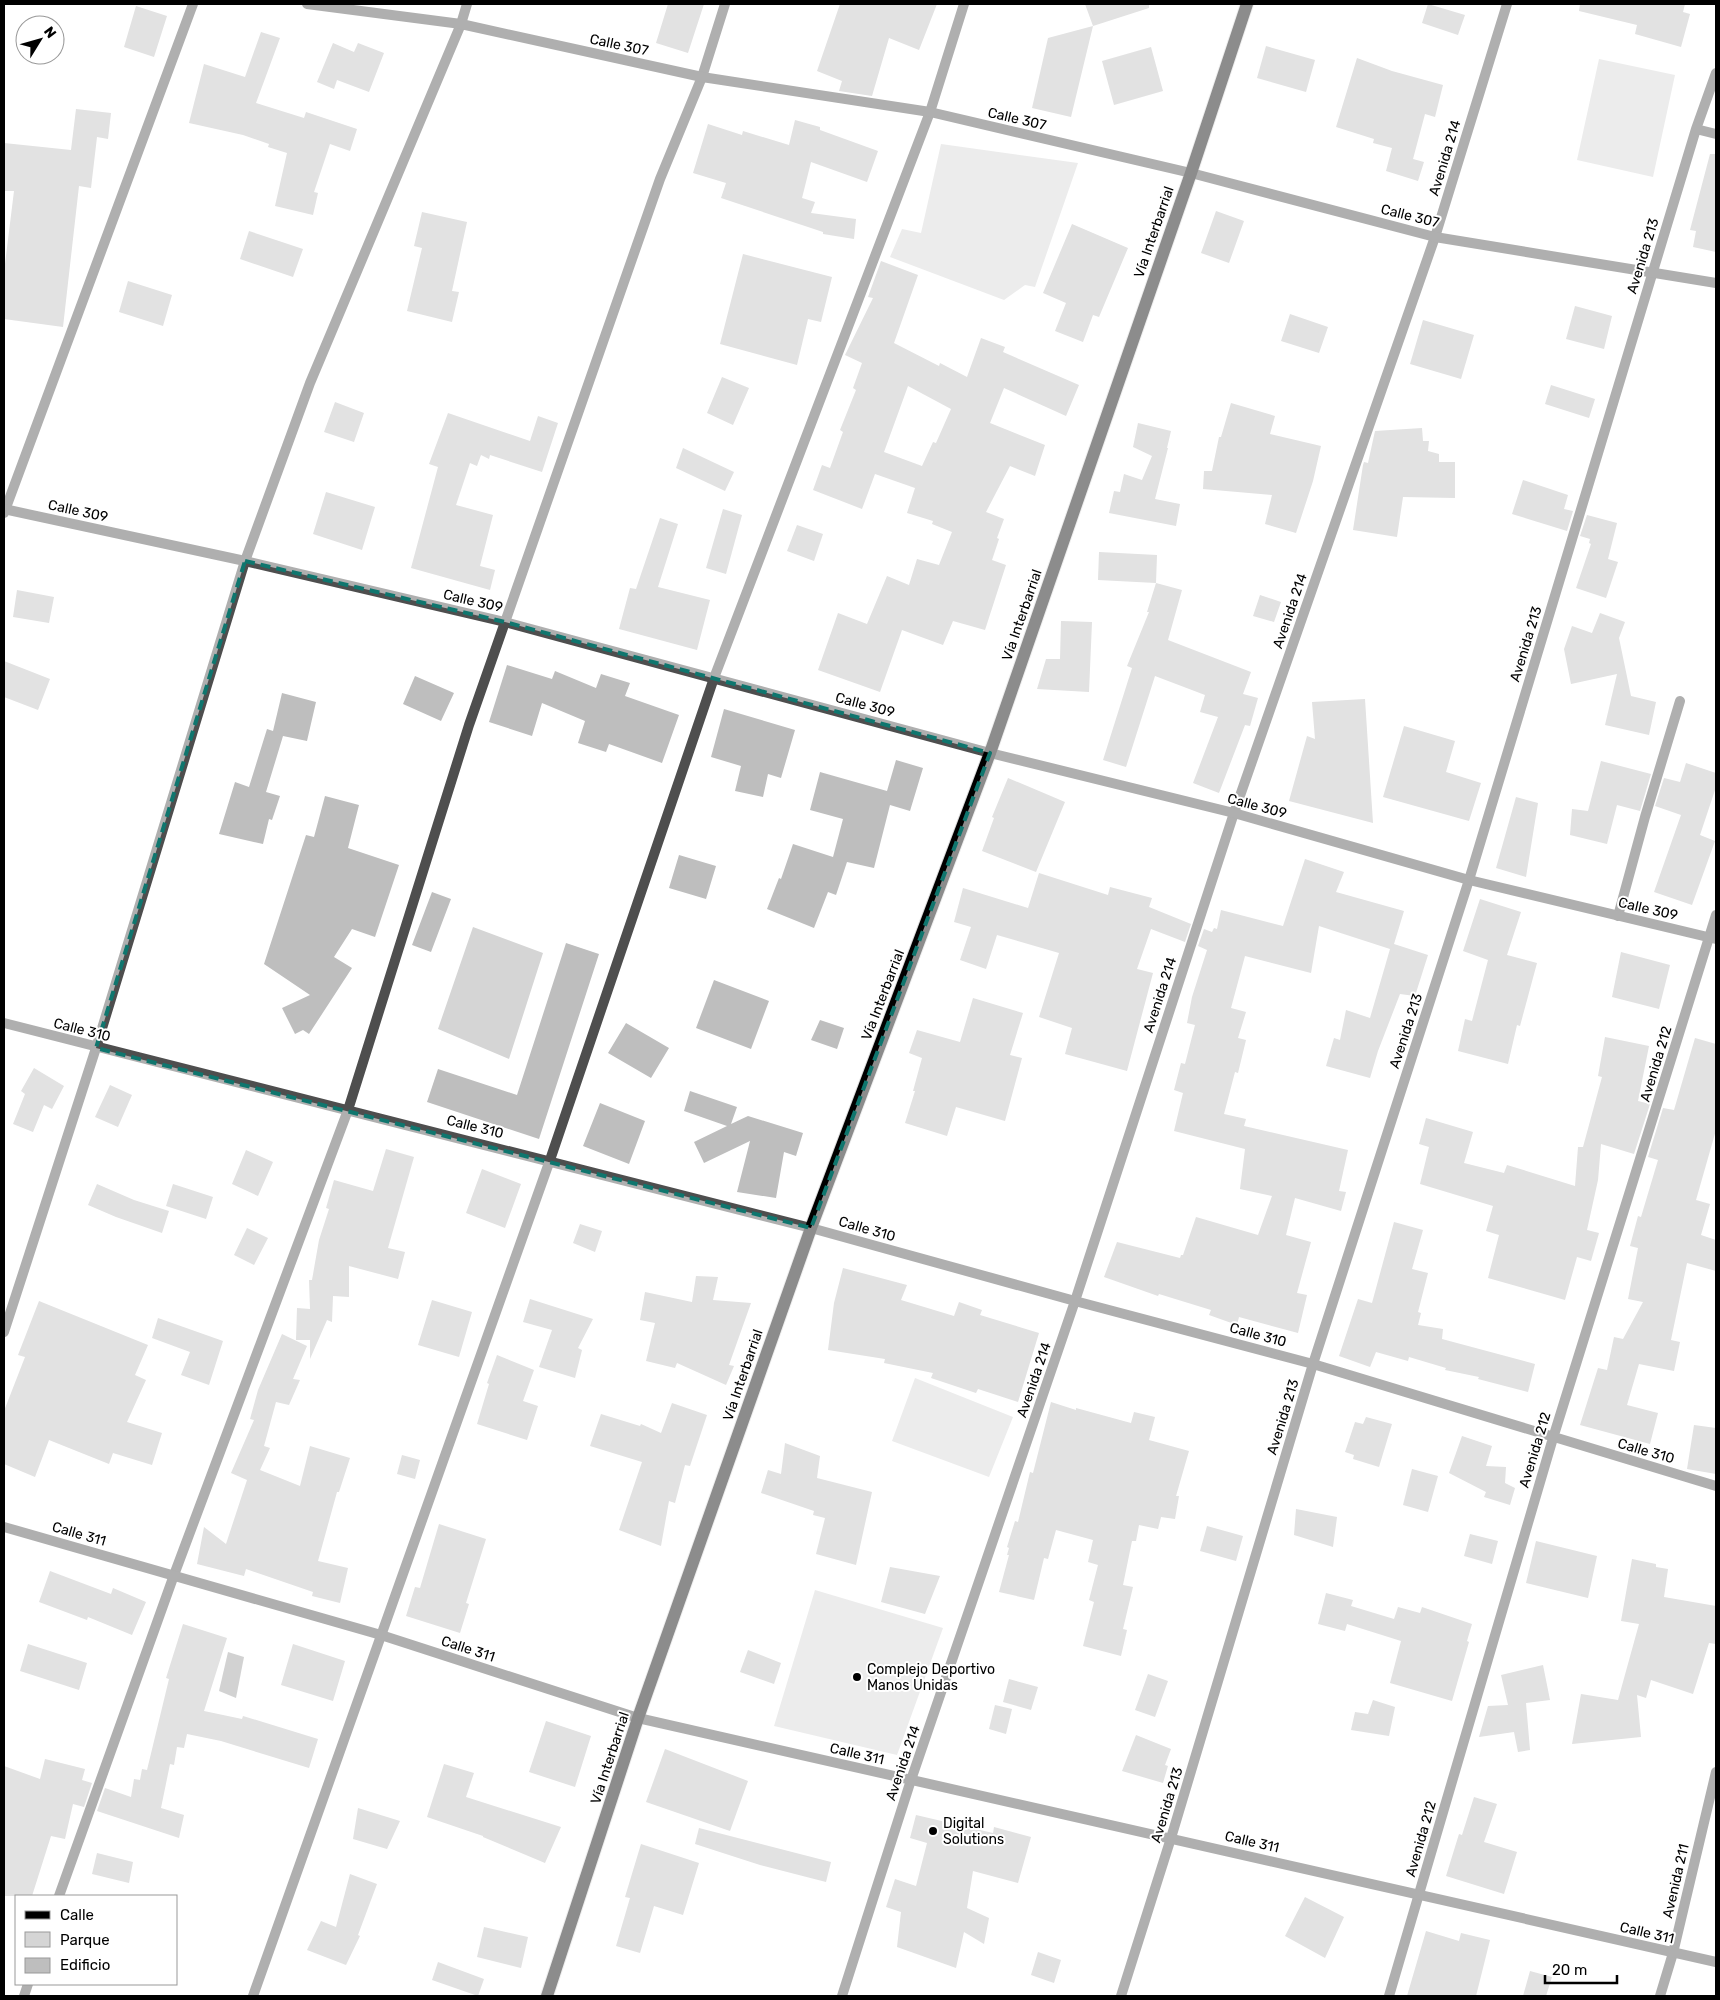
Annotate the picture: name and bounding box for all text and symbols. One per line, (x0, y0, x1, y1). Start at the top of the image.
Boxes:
north arrow (15, 15, 65, 65)
text: N (40, 23, 60, 42)
street label: Calle 307 (588, 30, 650, 60)
street label: Calle 307 (986, 104, 1048, 134)
street label: Avenida 214 (1425, 118, 1465, 198)
street label: Vía Interbarrial (1130, 184, 1178, 280)
street label: Calle 307 (1379, 201, 1441, 231)
street label: Avenida 213 (1623, 216, 1663, 296)
street label: Calle 309 (47, 496, 109, 526)
street label: Vía Interbarrial (998, 567, 1046, 663)
street label: Avenida 214 (1269, 571, 1311, 651)
street label: Calle 309 (441, 586, 505, 616)
street label: Avenida 213 (1506, 604, 1546, 684)
street label: Calle 309 (833, 689, 897, 721)
street label: Calle 309 (1225, 790, 1289, 822)
street label: Calle 309 (1616, 894, 1680, 924)
street label: Vía Interbarrial (858, 947, 908, 1043)
street label: Avenida 214 (1140, 955, 1180, 1035)
street label: Avenida 213 (1386, 991, 1426, 1071)
street label: Calle 310 (52, 1015, 112, 1045)
street label: Avenida 212 (1636, 1024, 1676, 1104)
street label: Calle 310 (445, 1112, 505, 1142)
street label: Calle 310 (837, 1213, 897, 1245)
street label: Calle 310 (1228, 1319, 1288, 1351)
street label: Vía Interbarrial (719, 1327, 767, 1423)
street label: Avenida 214 (1013, 1340, 1055, 1420)
street label: Avenida 213 (1263, 1377, 1303, 1457)
street label: Avenida 212 (1515, 1410, 1555, 1490)
street label: Calle 310 (1616, 1435, 1676, 1467)
street label: Calle 311 (50, 1518, 108, 1550)
street label: Calle 311 (439, 1632, 497, 1666)
place label: Complejo Deportivo Manos Unidas (867, 1661, 995, 1694)
marker: Complejo Deportivo Manos Unidas (851, 1671, 863, 1683)
street label: Vía Interbarrial (587, 1710, 633, 1806)
street label: Avenida 214 (882, 1723, 924, 1803)
street label: Calle 311 (828, 1740, 886, 1768)
street label: Avenida 213 (1147, 1765, 1187, 1845)
street label: Avenida 212 (1402, 1799, 1440, 1879)
place label: Digital Solutions (943, 1815, 1004, 1848)
marker: Digital Solutions (927, 1825, 939, 1837)
street label: Calle 311 (1223, 1828, 1281, 1856)
street label: Avenida 211 (1659, 1842, 1693, 1920)
legend (15, 1895, 178, 1985)
text: Calle (60, 1906, 94, 1924)
street label: Calle 311 (1618, 1919, 1676, 1947)
text: Parque (60, 1931, 110, 1949)
scale bar (1545, 1952, 1618, 1984)
text: Edificio (60, 1956, 110, 1974)
text: 20 m (1552, 1961, 1587, 1979)

